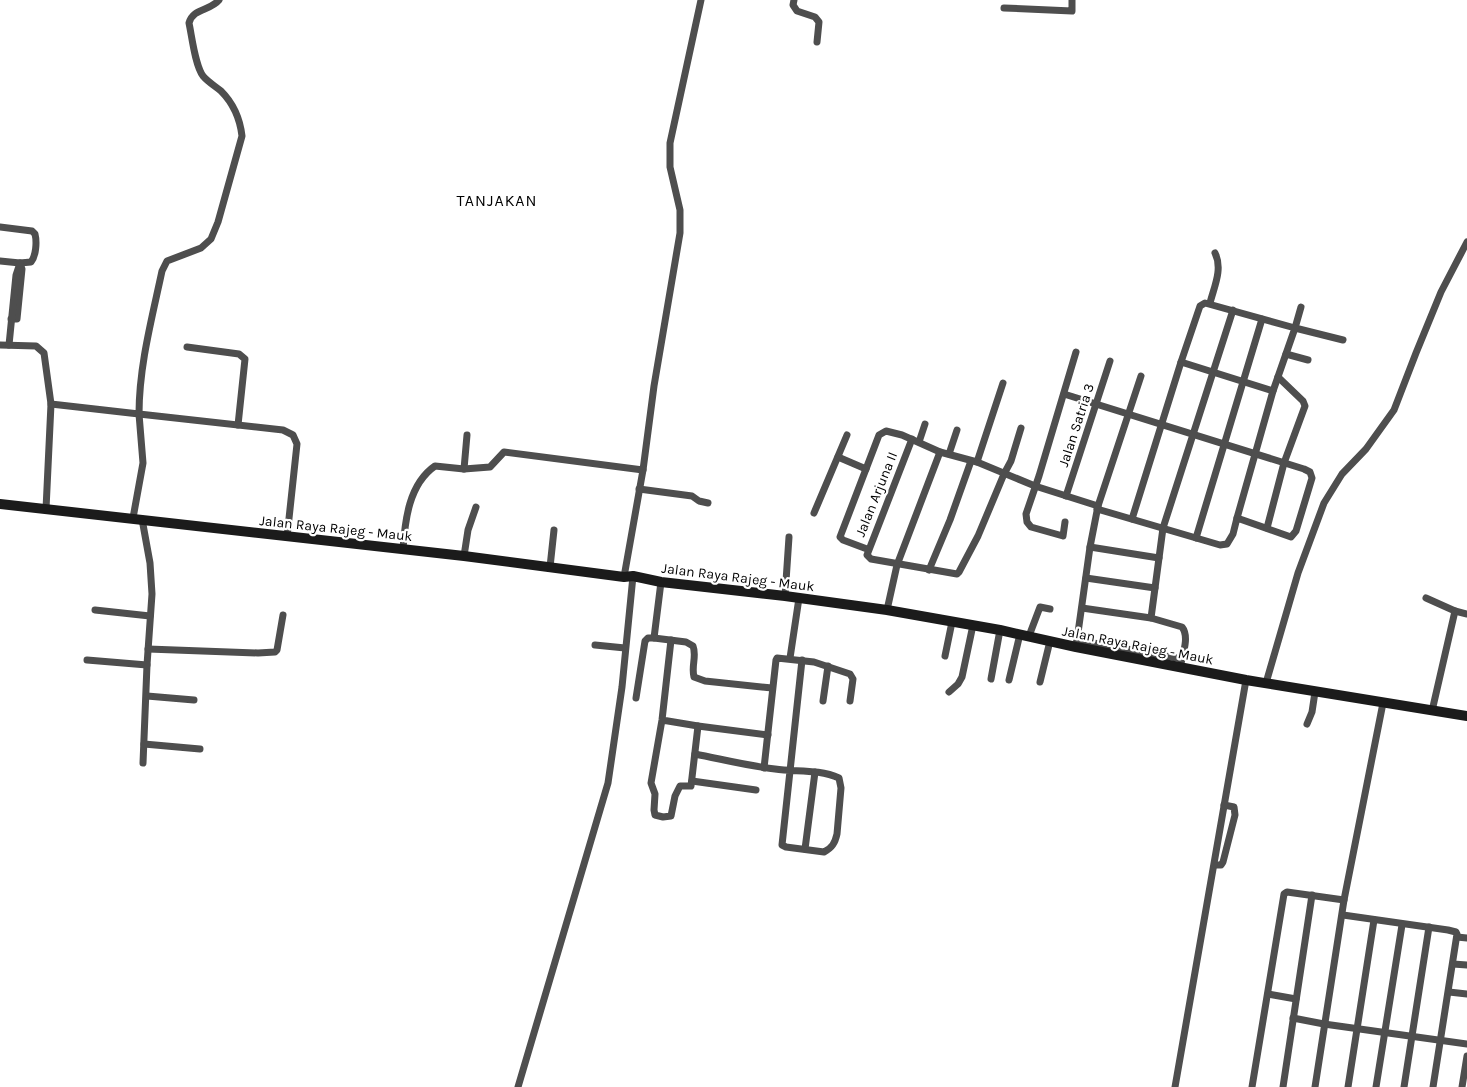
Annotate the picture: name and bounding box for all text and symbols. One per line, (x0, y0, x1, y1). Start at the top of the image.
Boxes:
district label: TANJAKAN (457, 191, 538, 210)
street label: Jalan Satria 3 (1055, 381, 1098, 469)
street label: Jalan Arjuna II (852, 449, 901, 539)
street label: Jalan Raya Rajeg - Mauk (259, 512, 413, 545)
street label: Jalan Raya Rajeg - Mauk (661, 560, 815, 595)
street label: Jalan Raya Rajeg - Mauk (1061, 622, 1215, 669)

